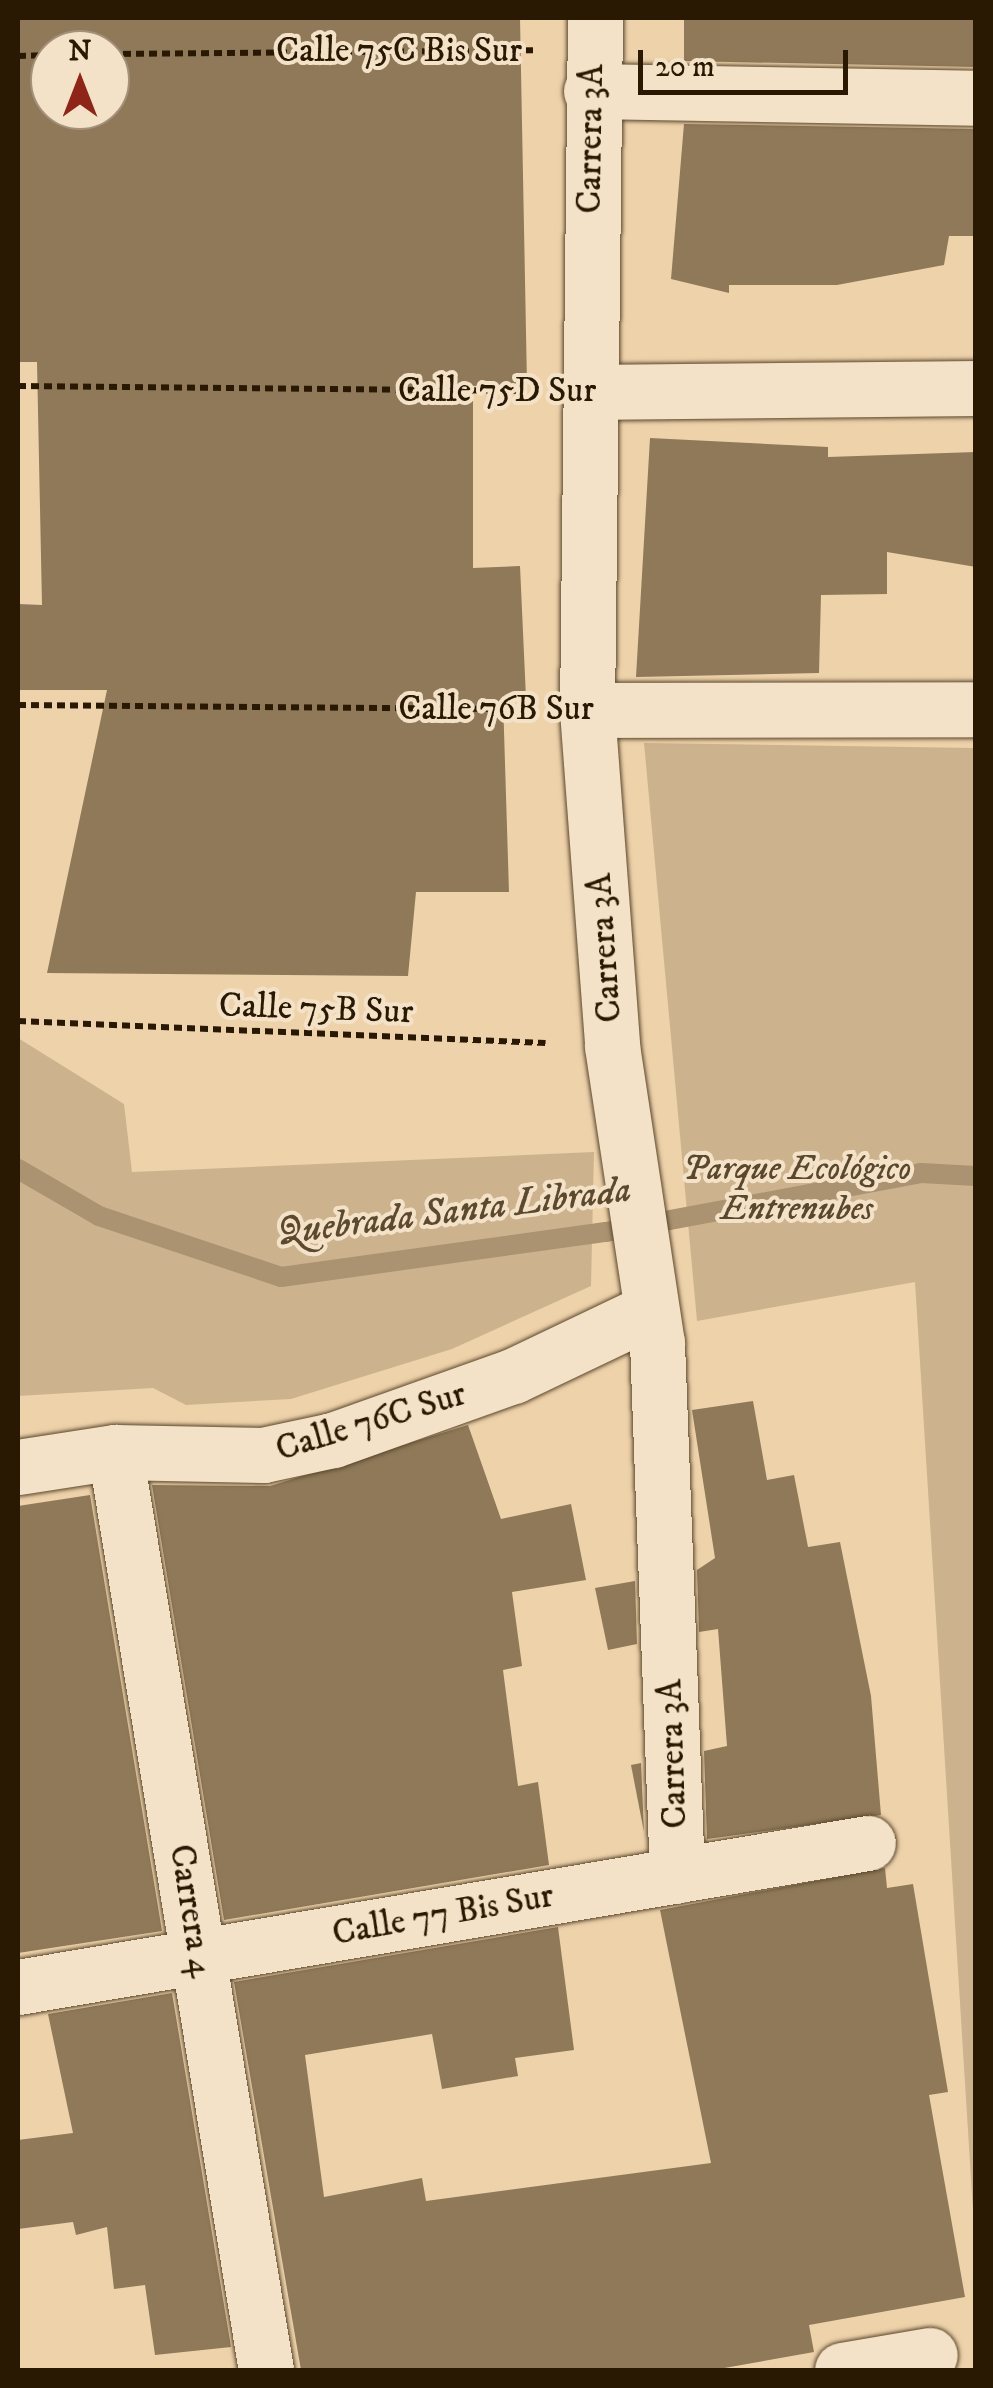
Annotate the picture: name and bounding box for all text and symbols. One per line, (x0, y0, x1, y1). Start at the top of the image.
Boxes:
north arrow (30, 30, 130, 130)
street label: Calle 75C Bis Sur (276, 30, 522, 72)
scale bar (643, 30, 853, 92)
text: N (69, 34, 91, 69)
text: 20 m (655, 49, 715, 86)
street label: Carrera 3A (569, 64, 613, 214)
street label: Calle 75D Sur (398, 370, 596, 412)
street label: Calle 76B Sur (398, 688, 594, 730)
street label: Carrera 3A (579, 872, 631, 1024)
street label: Calle 75B Sur (218, 985, 414, 1033)
park label: Parque Ecológico Entrenubes (683, 1148, 911, 1230)
water label: Quebrada Santa Librada (274, 1168, 634, 1256)
street label: Calle 76C Sur (271, 1373, 471, 1471)
street label: Carrera 3A (649, 1679, 697, 1829)
street label: Carrera 4 (160, 1841, 222, 1981)
street label: Calle 77 Bis Sur (329, 1875, 557, 1955)

